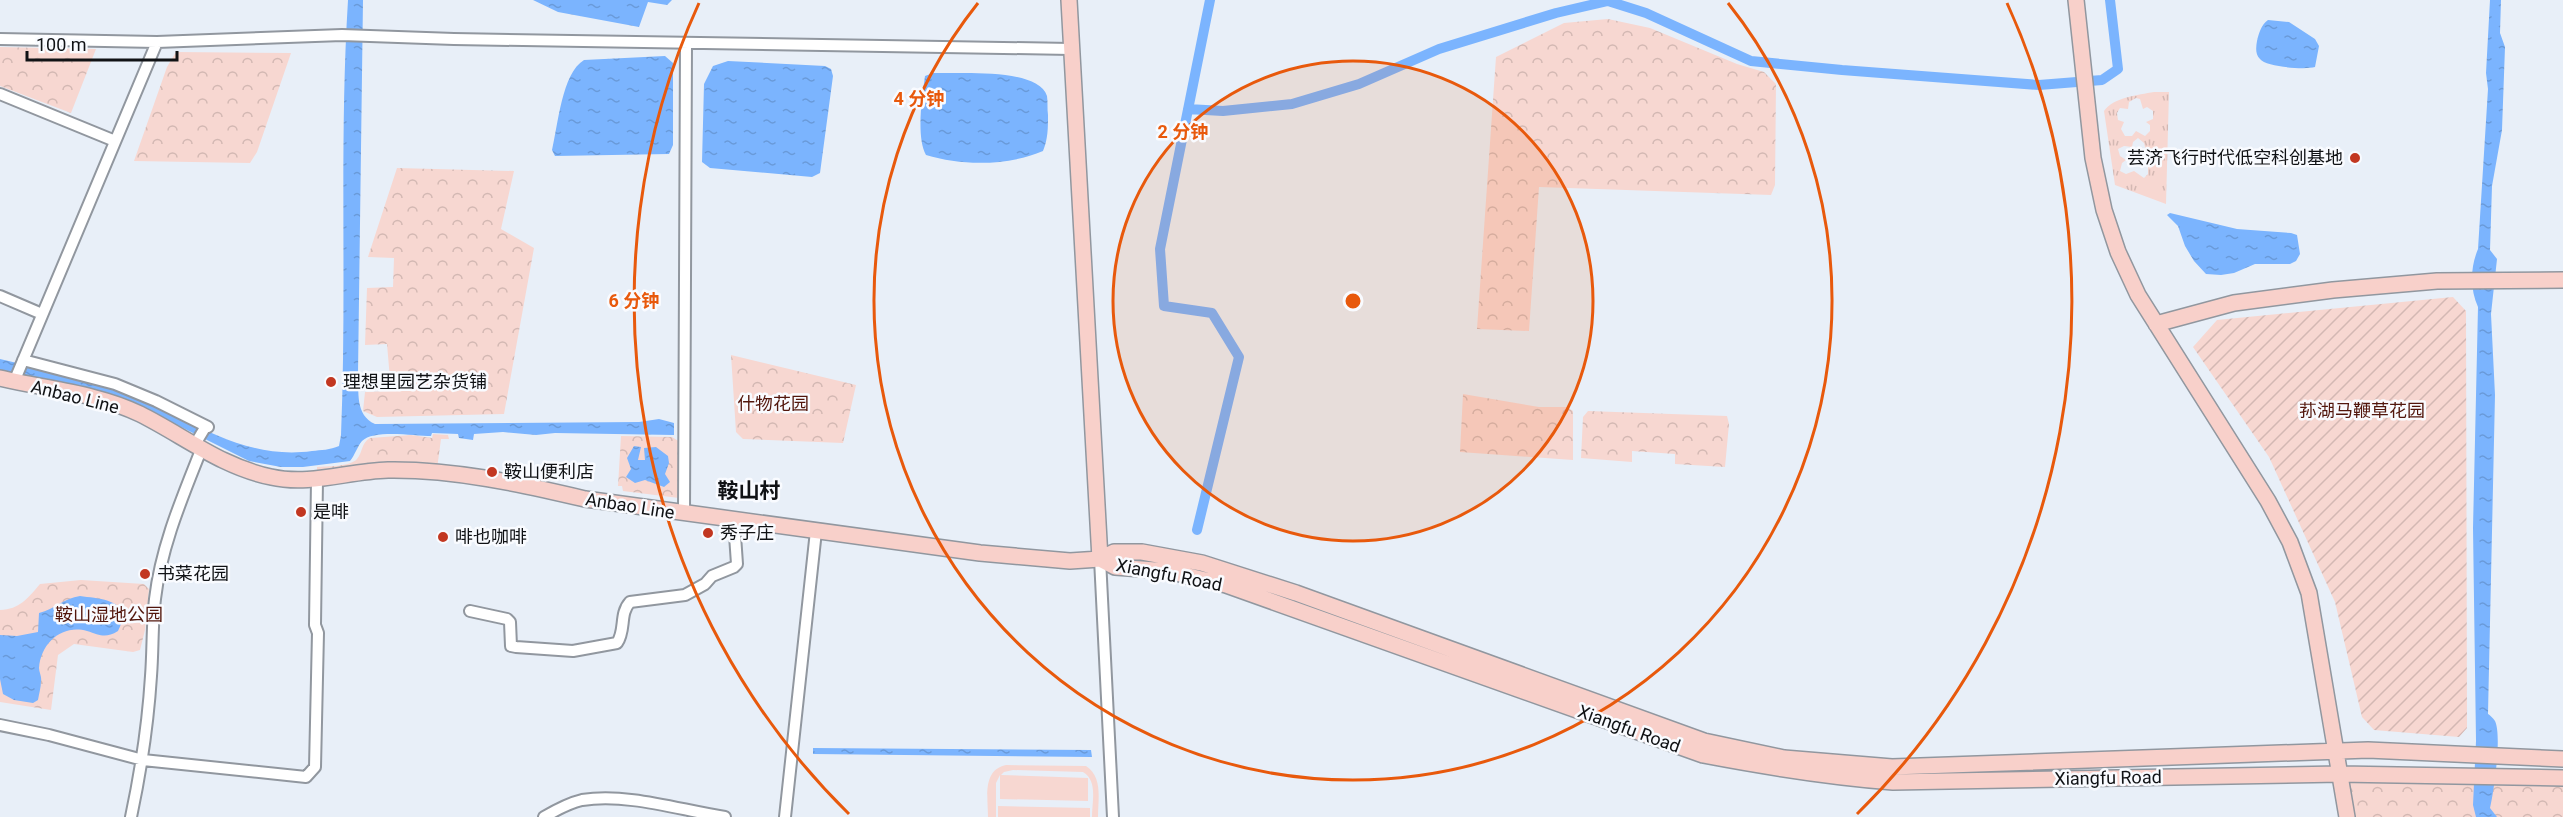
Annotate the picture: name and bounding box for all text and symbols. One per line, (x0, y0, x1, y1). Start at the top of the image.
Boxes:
scale bar (27, 24, 177, 62)
text: 100 m (36, 34, 87, 55)
text: 4 分钟 (894, 88, 944, 109)
text: 2 分钟 (1158, 121, 1208, 142)
place label: 芸济飞行时代低空科创基地 (2127, 147, 2343, 168)
marker: 芸济飞行时代低空科创基地 (2348, 151, 2362, 165)
text: 6 分钟 (609, 290, 659, 311)
centre of rings (1343, 291, 1363, 311)
place label: 理想里园艺杂货铺 (343, 371, 487, 392)
street label: Anbao Line (29, 375, 121, 418)
marker: 理想里园艺杂货铺 (324, 375, 338, 389)
park label: 什物花园 (737, 393, 809, 414)
park label: 荪湖马鞭草花园 (2299, 400, 2425, 421)
place label: 鞍山便利店 (504, 461, 594, 482)
marker: 鞍山便利店 (485, 465, 499, 479)
district label: 鞍山村 (718, 479, 781, 503)
street label: Anbao Line (584, 488, 676, 523)
place label: 是啡 (313, 501, 349, 522)
marker: 是啡 (294, 505, 308, 519)
place label: 秀子庄 (720, 522, 774, 543)
place label: 啡也咖啡 (455, 526, 527, 547)
marker: 秀子庄 (701, 526, 715, 540)
marker: 啡也咖啡 (436, 530, 450, 544)
street label: Xiangfu Road (1114, 554, 1224, 595)
place label: 书菜花园 (157, 563, 229, 584)
marker: 书菜花园 (138, 567, 152, 581)
park label: 鞍山湿地公园 (55, 604, 163, 625)
street label: Xiangfu Road (1575, 700, 1683, 757)
street label: Xiangfu Road (2054, 766, 2162, 789)

